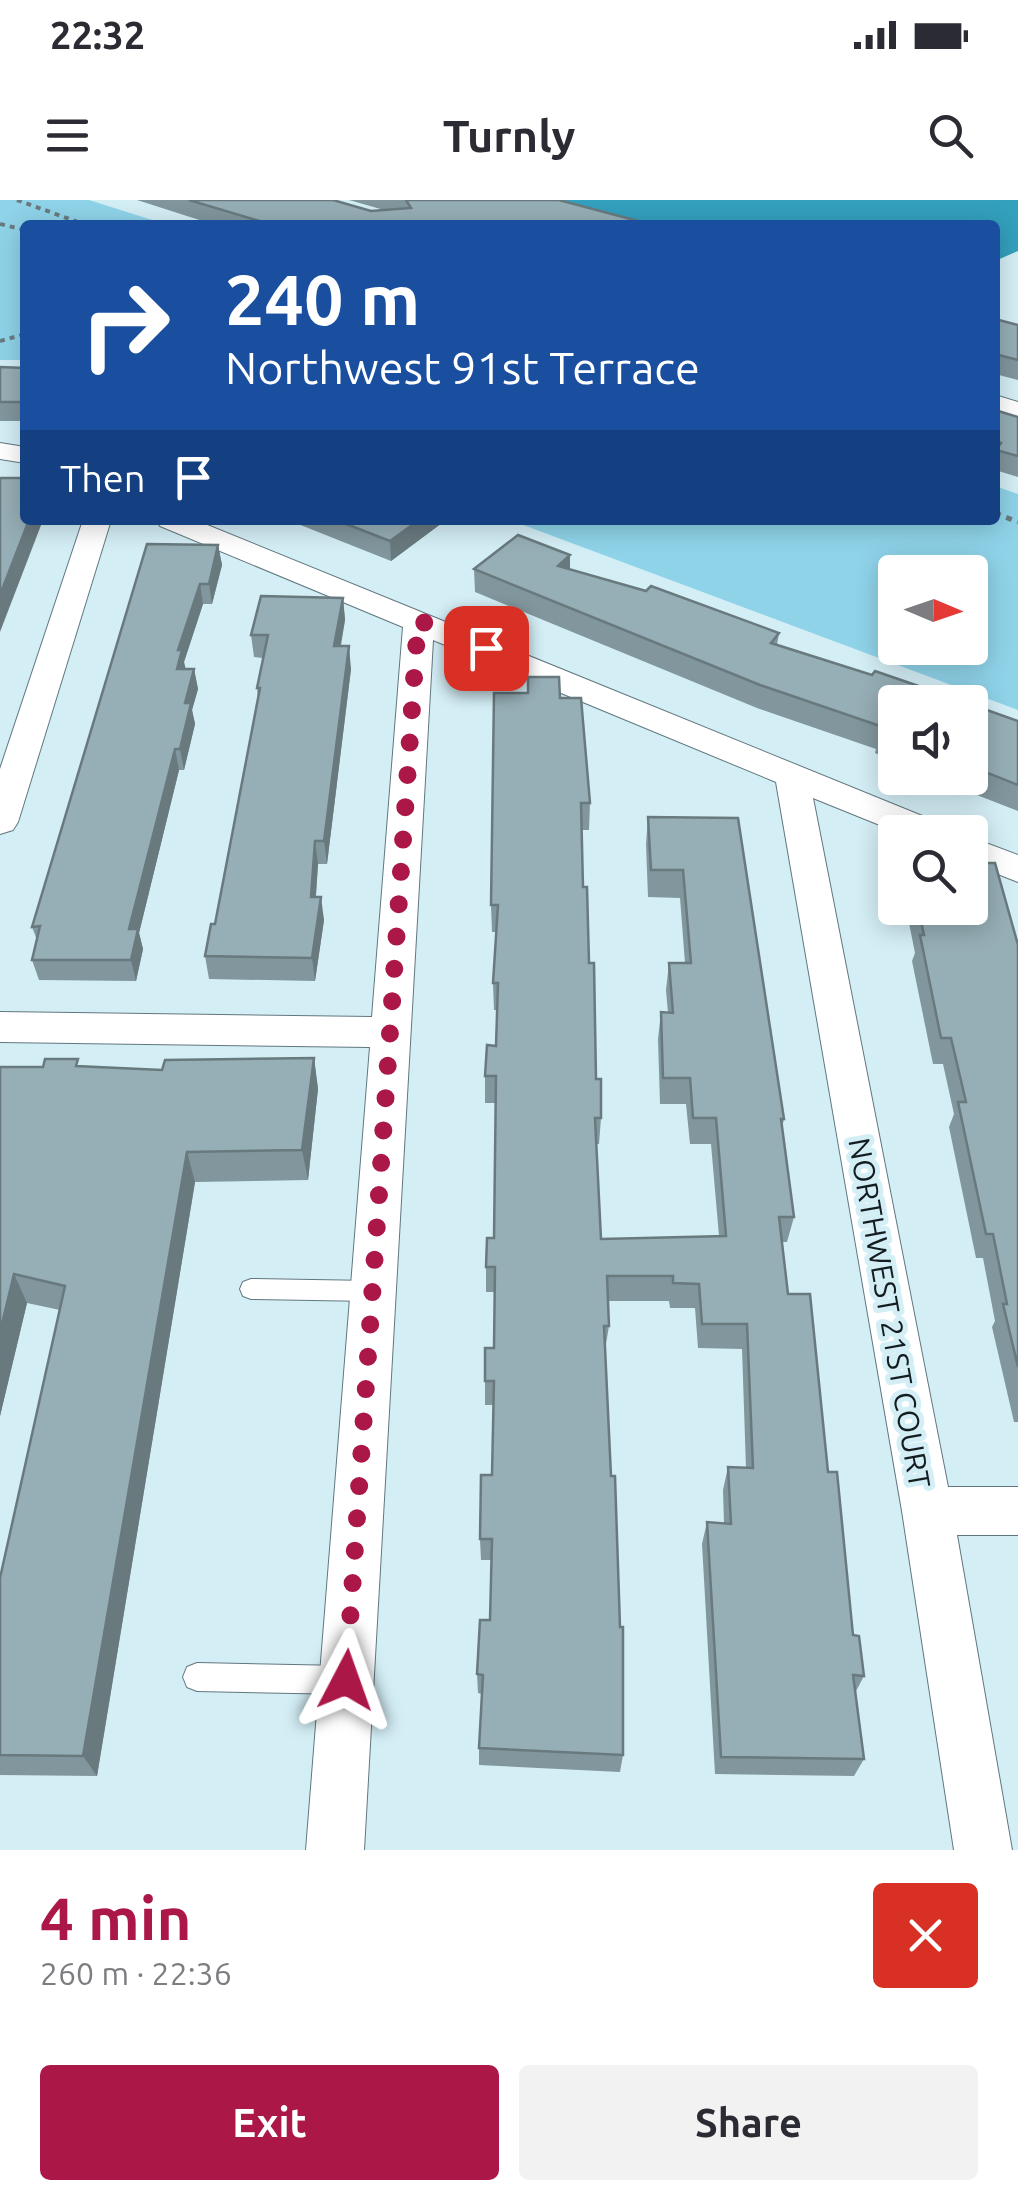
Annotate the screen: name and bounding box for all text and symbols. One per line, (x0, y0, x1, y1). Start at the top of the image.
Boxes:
text: 22:32 (50, 14, 145, 56)
icon: menu (40, 108, 95, 163)
icon: search (923, 108, 978, 163)
text: Turnly (443, 110, 575, 161)
icon: right (60, 260, 190, 390)
text: 240 m (225, 260, 420, 338)
text: Northwest 91st Terrace (225, 342, 700, 393)
icon: arrive (166, 450, 221, 505)
text: Then (60, 457, 146, 499)
north arrow (878, 555, 988, 665)
map controls (878, 555, 988, 925)
pin (444, 606, 529, 691)
icon: arrive (459, 621, 514, 676)
button: sound (878, 685, 988, 795)
button: search (878, 815, 988, 925)
street label: NORTHWEST 21ST COURT (842, 1135, 938, 1491)
position arrow (294, 1628, 398, 1732)
button: close (873, 1883, 978, 1988)
text: 4 min (40, 1884, 192, 1951)
text: 260 m · 22:36 (40, 1955, 232, 1991)
button: Exit (40, 2065, 499, 2180)
button: Share (519, 2065, 978, 2180)

